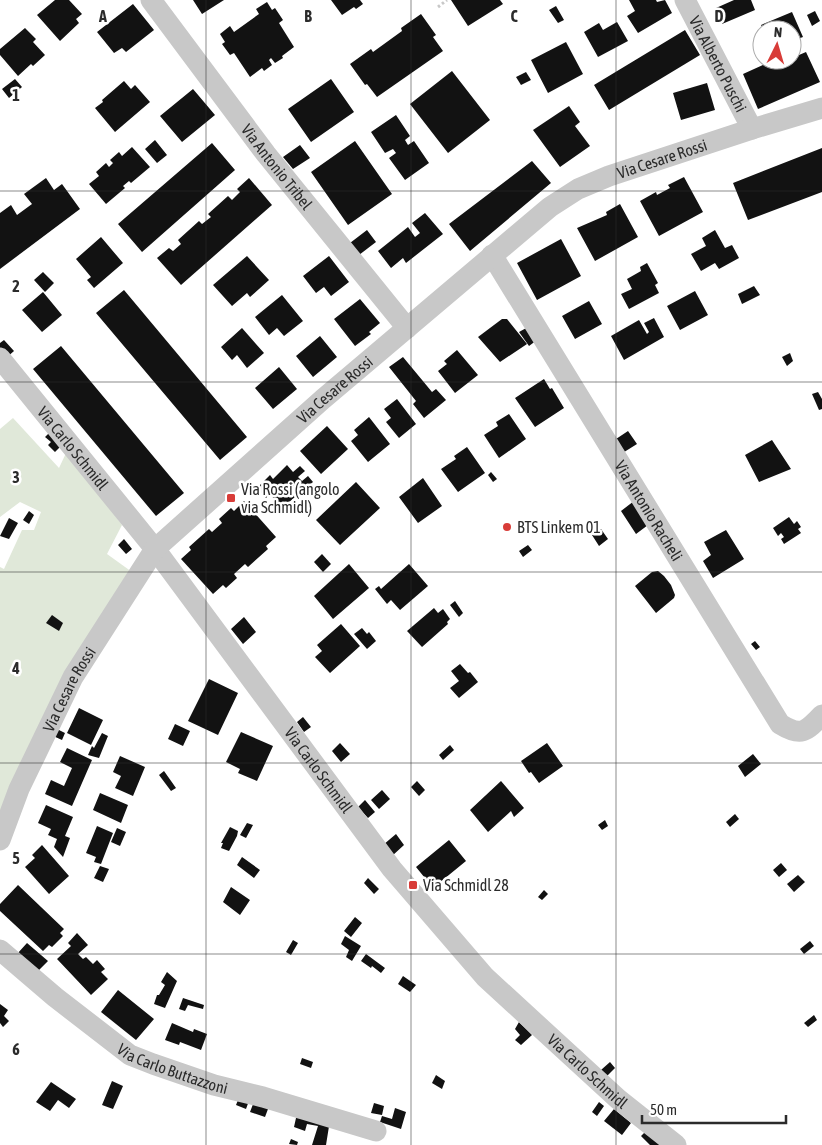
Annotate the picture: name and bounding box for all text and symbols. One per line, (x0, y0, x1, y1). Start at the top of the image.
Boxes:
text: A (98, 7, 107, 25)
text: B (304, 7, 312, 25)
text: C (510, 7, 518, 25)
text: D (715, 7, 724, 25)
street label: Via Alberto Puschi (686, 13, 750, 115)
north arrow (752, 20, 802, 70)
text: N (773, 24, 783, 40)
text: 1 (12, 86, 20, 104)
street label: Via Antonio Tribel (238, 121, 317, 214)
street label: Via Cesare Rossi (615, 135, 709, 182)
text: 2 (12, 277, 20, 295)
street label: Via Cesare Rossi (293, 352, 376, 427)
street label: Via Carlo Schmidl (34, 403, 113, 494)
street label: Via Antonio Racheli (611, 457, 687, 564)
text: 3 (12, 468, 20, 486)
place label: Via Rossi (angolo via Schmidl) (241, 480, 340, 517)
marker: Via Rossi (angolo via Schmidl) (225, 492, 237, 504)
place label: BTS Linkem 01 (517, 518, 601, 536)
marker: BTS Linkem 01 (501, 521, 513, 533)
street label: Via Cesare Rossi (39, 644, 99, 735)
text: 4 (11, 659, 20, 677)
street label: Via Carlo Schmidl (281, 724, 357, 817)
text: 5 (12, 849, 20, 867)
place label: Via Schmidl 28 (423, 876, 509, 894)
marker: Via Schmidl 28 (407, 879, 419, 891)
street label: Via Carlo Schmidl (544, 1030, 632, 1113)
text: 6 (12, 1040, 20, 1058)
street label: Via Carlo Buttazzoni (114, 1040, 230, 1097)
scale bar (642, 1092, 786, 1124)
text: 50 m (650, 1101, 677, 1118)

